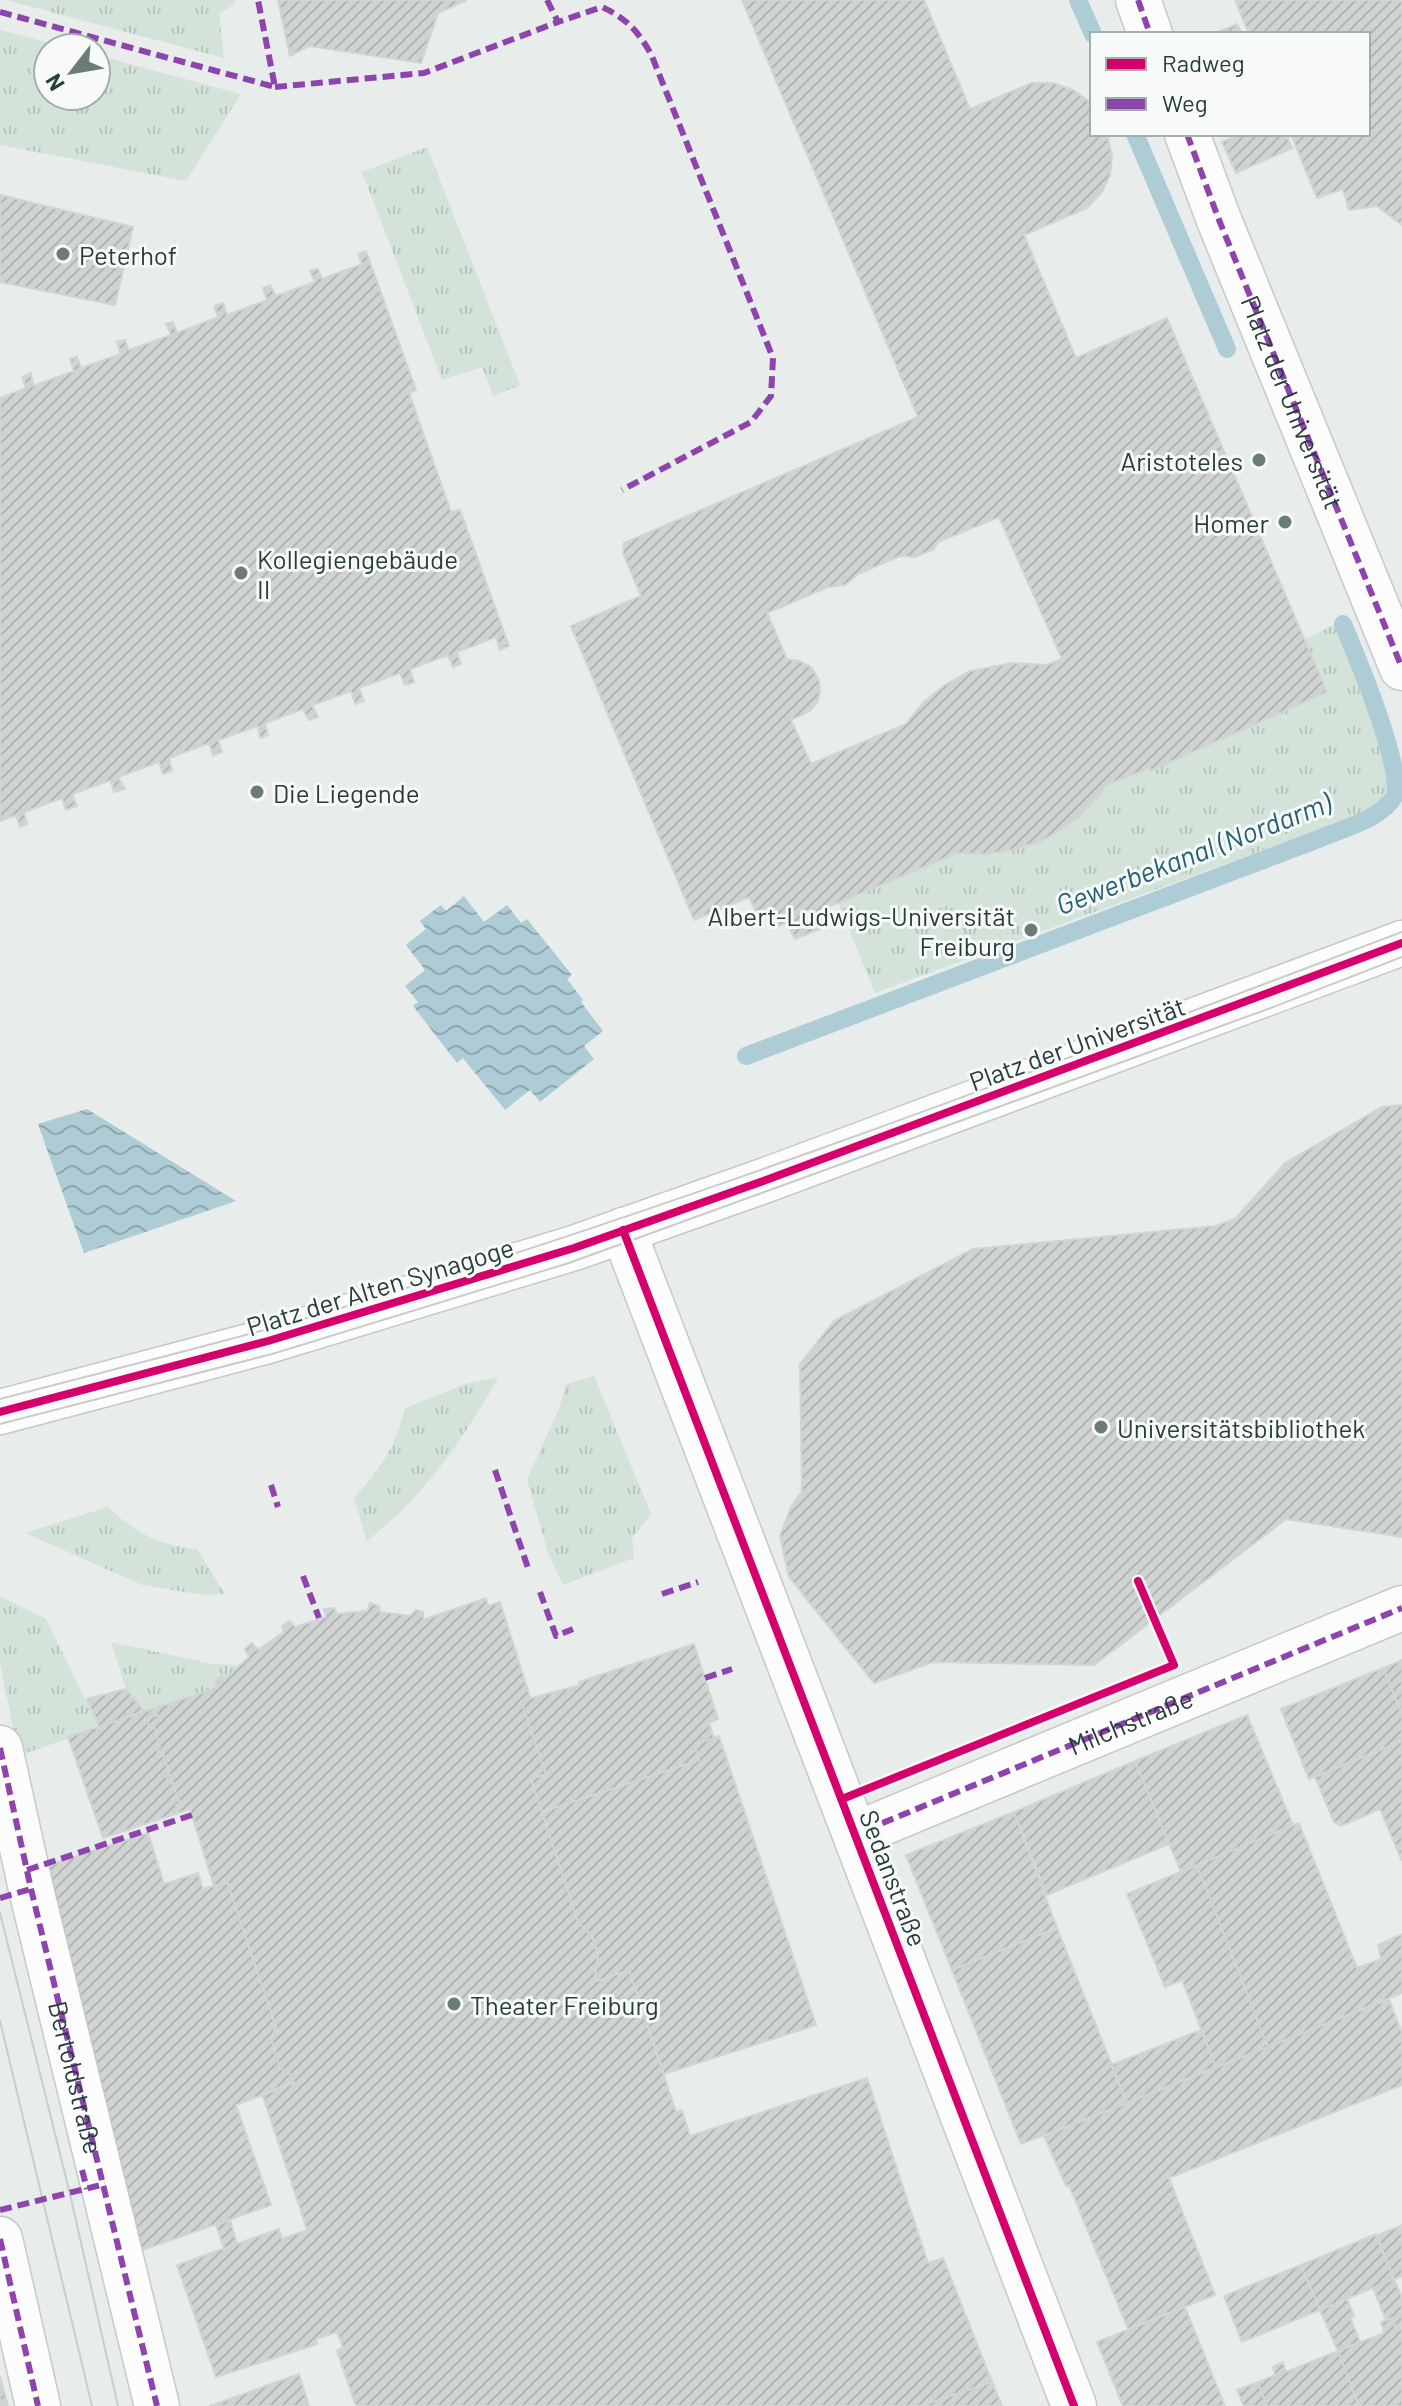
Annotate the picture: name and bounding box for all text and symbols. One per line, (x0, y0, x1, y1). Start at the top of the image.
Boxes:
north arrow (32, 32, 112, 112)
legend (1090, 32, 1370, 136)
text: Radweg (1162, 48, 1245, 77)
text: N (39, 70, 69, 96)
text: Weg (1162, 88, 1208, 117)
place label: Peterhof (79, 239, 177, 270)
marker: Peterhof (54, 245, 72, 263)
street label: Platz der Universität (1236, 290, 1351, 513)
place label: Aristoteles (1121, 445, 1243, 476)
marker: Aristoteles (1250, 451, 1268, 469)
place label: Homer (1193, 507, 1270, 538)
marker: Homer (1276, 513, 1294, 531)
place label: Kollegiengebäude II (257, 543, 458, 604)
marker: Kollegiengebäude II (232, 564, 250, 582)
place label: Die Liegende (273, 777, 420, 808)
marker: Die Liegende (248, 783, 266, 801)
water label: Gewerbekanal (Nordarm) (1051, 784, 1337, 921)
place label: Albert-Ludwigs-Universität Freiburg (707, 900, 1015, 961)
marker: Albert-Ludwigs-Universität Freiburg (1022, 921, 1040, 939)
street label: Platz der Universität (965, 990, 1189, 1096)
street label: Platz der Alten Synagoge (243, 1231, 517, 1341)
place label: Universitätsbibliothek (1117, 1412, 1365, 1443)
marker: Universitätsbibliothek (1092, 1418, 1110, 1436)
street label: Milchstraße (1063, 1681, 1197, 1760)
street label: Sedanstraße (854, 1805, 934, 1951)
place label: Theater Freiburg (470, 1989, 659, 2020)
marker: Theater Freiburg (445, 1995, 463, 2013)
street label: Bertoldstraße (43, 1997, 110, 2157)

